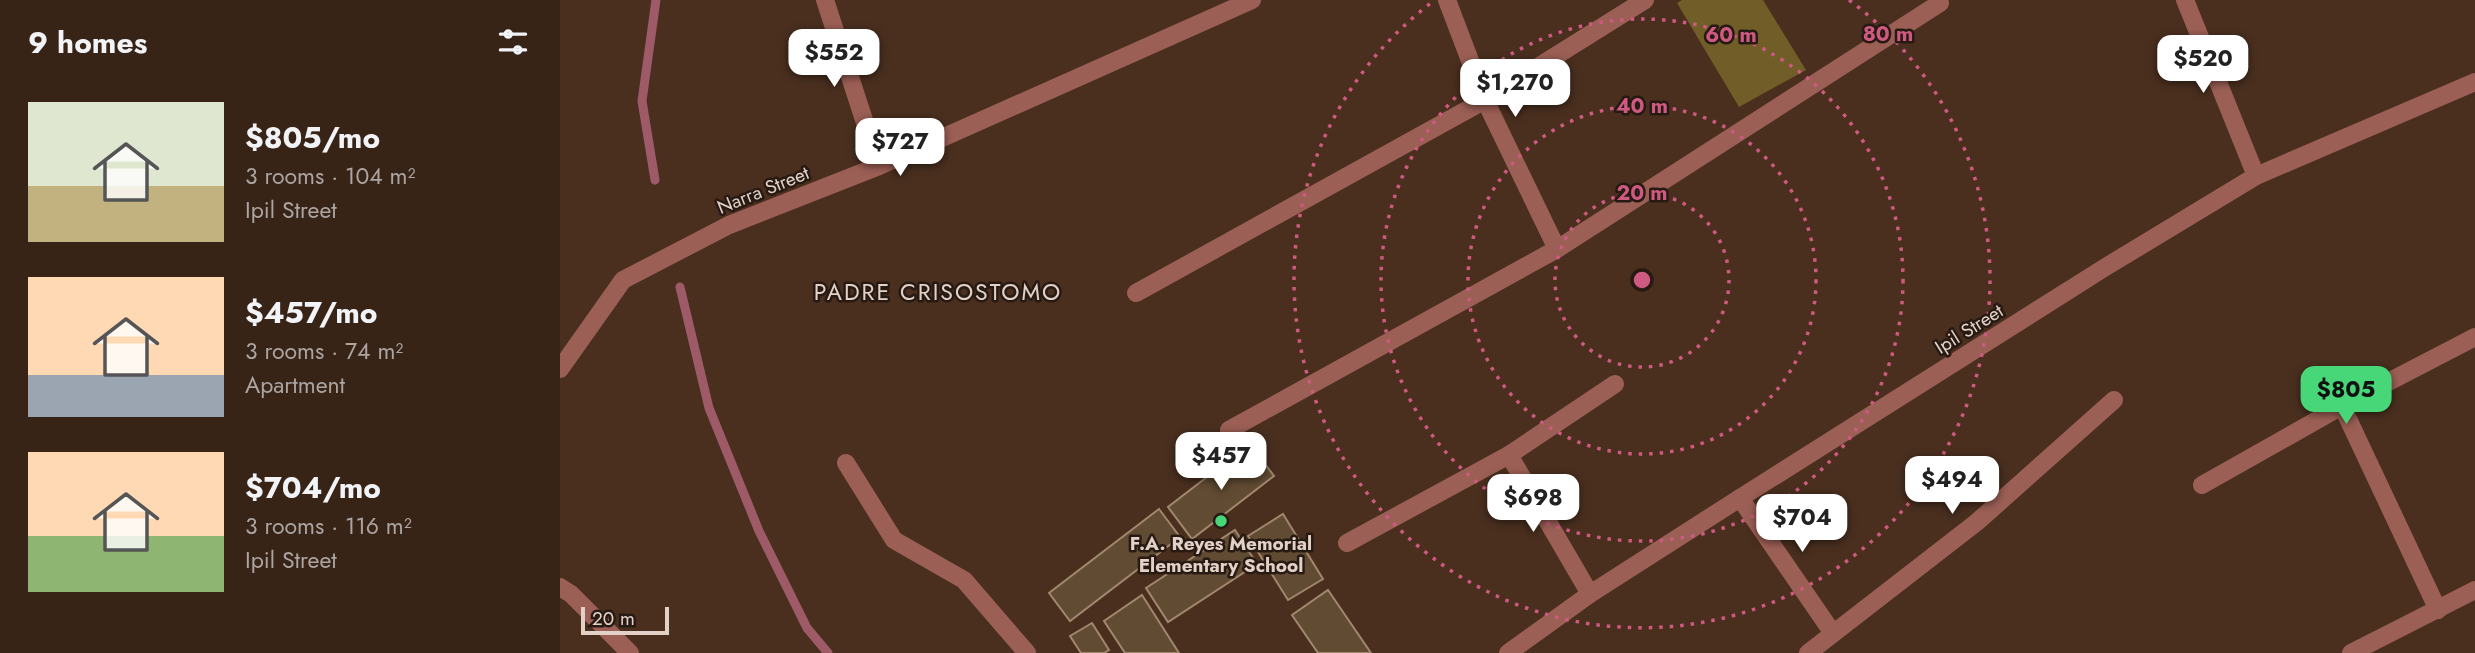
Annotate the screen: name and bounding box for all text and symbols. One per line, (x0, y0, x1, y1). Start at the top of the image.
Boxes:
text: 80 m (1863, 19, 1913, 49)
text: 60 m (1705, 20, 1757, 50)
text: 9 homes (28, 21, 147, 64)
icon: filters (494, 23, 532, 61)
pin: $552 (793, 29, 875, 89)
text: $552 (804, 35, 864, 69)
pin: $520 (2162, 36, 2244, 95)
text: $520 (2173, 41, 2233, 75)
pin: $1,270 (1458, 60, 1572, 119)
text: $1,270 (1476, 65, 1554, 99)
text: 40 m (1616, 91, 1668, 121)
text: $805/mo (245, 116, 380, 159)
pin: $727 (859, 118, 941, 178)
text: $727 (871, 124, 929, 158)
icon: home (84, 130, 168, 214)
text: 3 rooms · 104 m² (245, 159, 415, 193)
street label: Narra Street (713, 159, 813, 221)
text: 20 m (1616, 178, 1668, 208)
text: Ipil Street (245, 193, 337, 227)
centre of rings (1630, 268, 1654, 292)
district label: PADRE CRISOSTOMO (814, 275, 1062, 309)
text: $457/mo (245, 291, 377, 334)
street label: Ipil Street (1930, 297, 2009, 361)
icon: home (84, 305, 168, 389)
text: 3 rooms · 74 m² (245, 334, 403, 368)
pin: $805 (2305, 366, 2387, 426)
text: Apartment (245, 368, 345, 402)
text: $805 (2317, 372, 2375, 406)
pin: $457 (1180, 433, 1262, 492)
text: $457 (1191, 438, 1251, 472)
pin: $494 (1911, 456, 1993, 516)
text: $494 (1921, 462, 1983, 496)
text: $704/mo (245, 466, 381, 509)
pin: $698 (1492, 475, 1574, 534)
icon: home (84, 480, 168, 564)
text: $698 (1503, 480, 1563, 514)
pin: $704 (1761, 494, 1843, 554)
text: $704 (1772, 500, 1832, 534)
text: 3 rooms · 116 m² (245, 509, 412, 543)
marker: F.A. Reyes Memorial Elementary School (1213, 513, 1229, 529)
place label: F.A. Reyes Memorial Elementary School (1130, 530, 1312, 579)
text: Ipil Street (245, 543, 337, 577)
scale bar (581, 604, 668, 636)
text: 20 m (592, 605, 635, 632)

